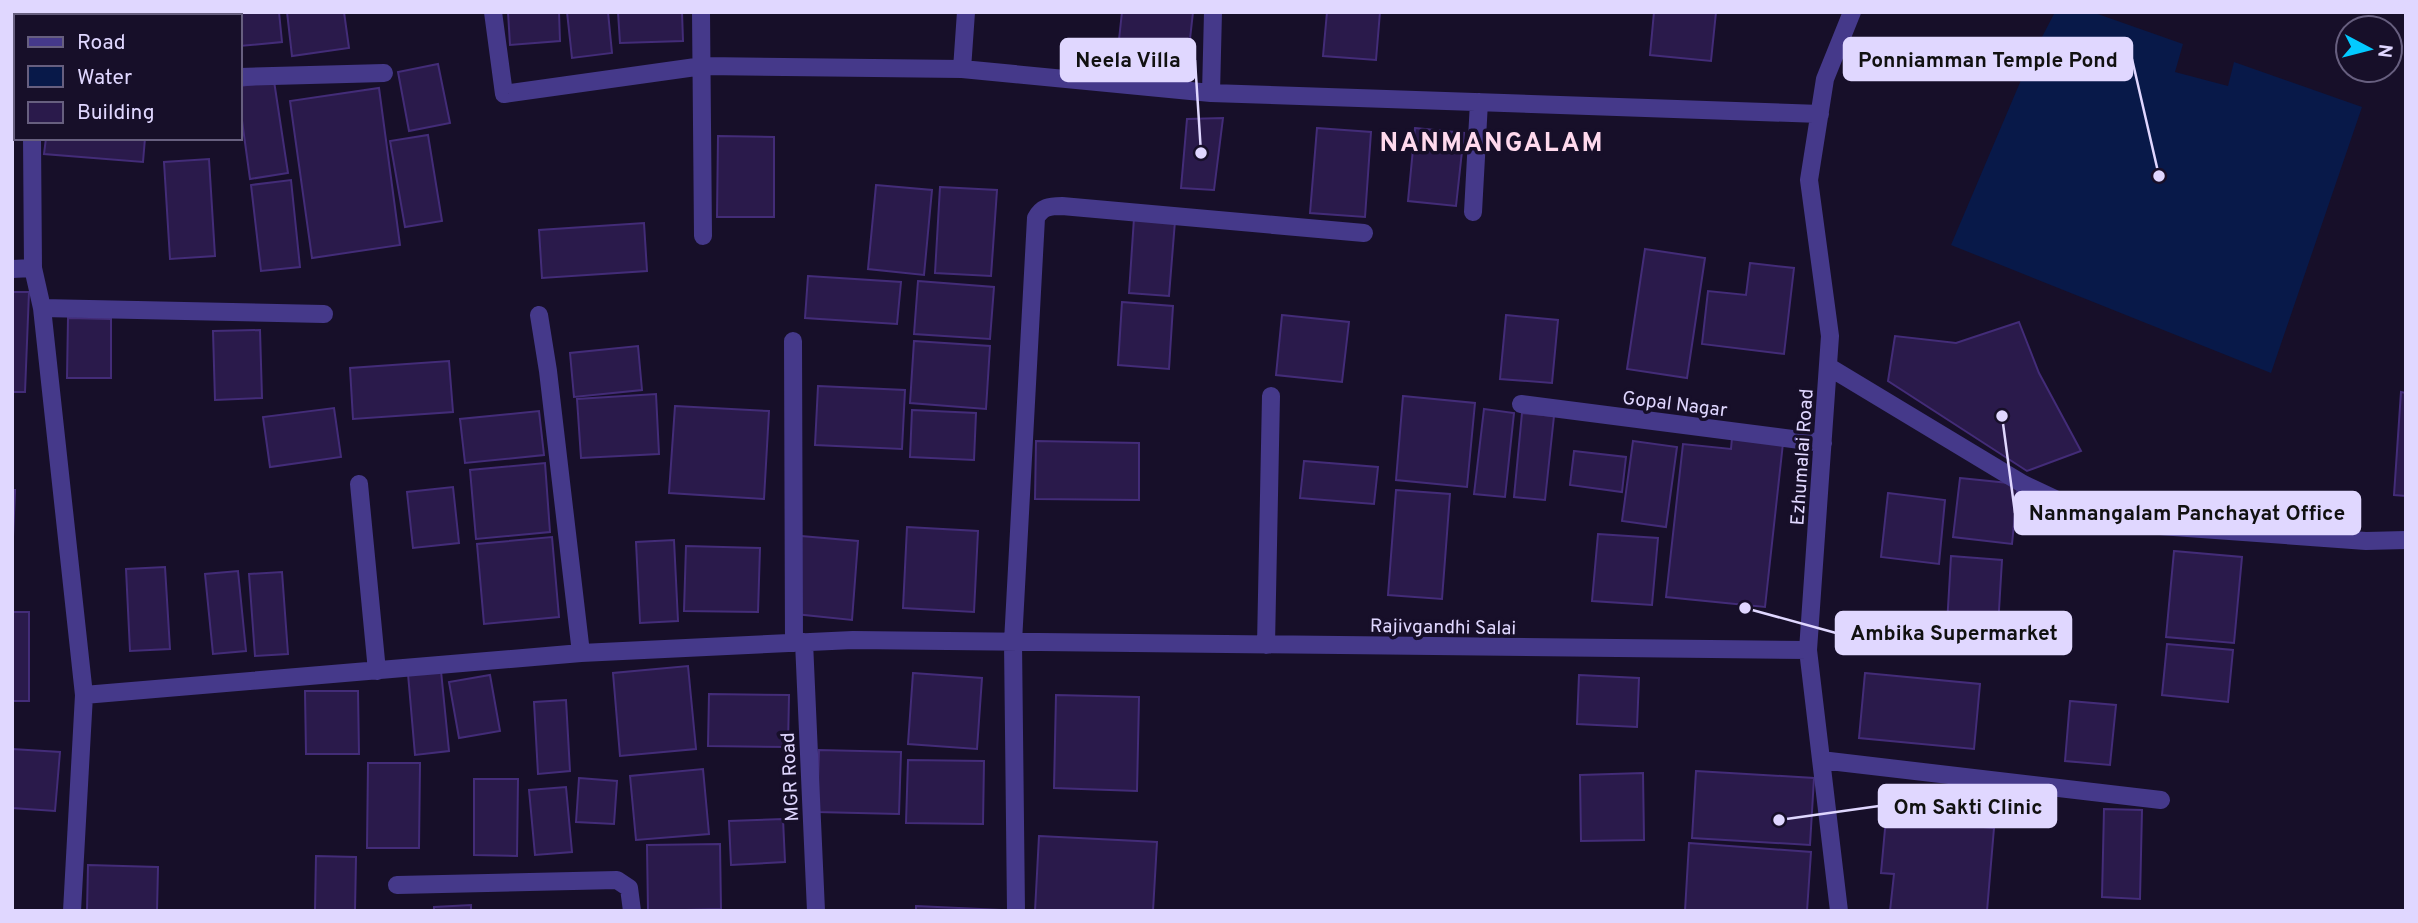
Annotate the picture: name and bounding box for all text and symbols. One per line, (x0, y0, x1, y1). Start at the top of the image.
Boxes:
legend (14, 14, 242, 140)
north arrow (2334, 14, 2404, 84)
text: Road (77, 30, 126, 57)
callout: Ponniamman Temple Pond (1844, 38, 2132, 80)
callout: Neela Villa (1061, 39, 1195, 81)
text: N (2371, 43, 2397, 59)
text: Neela Villa (1075, 48, 1181, 75)
text: Ponniamman Temple Pond (1858, 48, 2118, 75)
text: Water (77, 65, 132, 92)
text: Building (77, 100, 155, 127)
district label: NANMANGALAM (1380, 128, 1604, 161)
street label: Gopal Nagar (1621, 387, 1729, 423)
street label: Ezhumalai Road (1786, 388, 1820, 526)
callout: Nanmangalam Panchayat Office (2015, 492, 2360, 534)
text: Nanmangalam Panchayat Office (2029, 501, 2345, 528)
callout: Ambika Supermarket (1836, 612, 2071, 654)
street label: Rajivgandhi Salai (1370, 615, 1516, 641)
text: Ambika Supermarket (1850, 621, 2058, 648)
street label: MGR Road (777, 732, 805, 822)
callout: Om Sakti Clinic (1879, 785, 2056, 827)
text: Om Sakti Clinic (1893, 795, 2043, 822)

